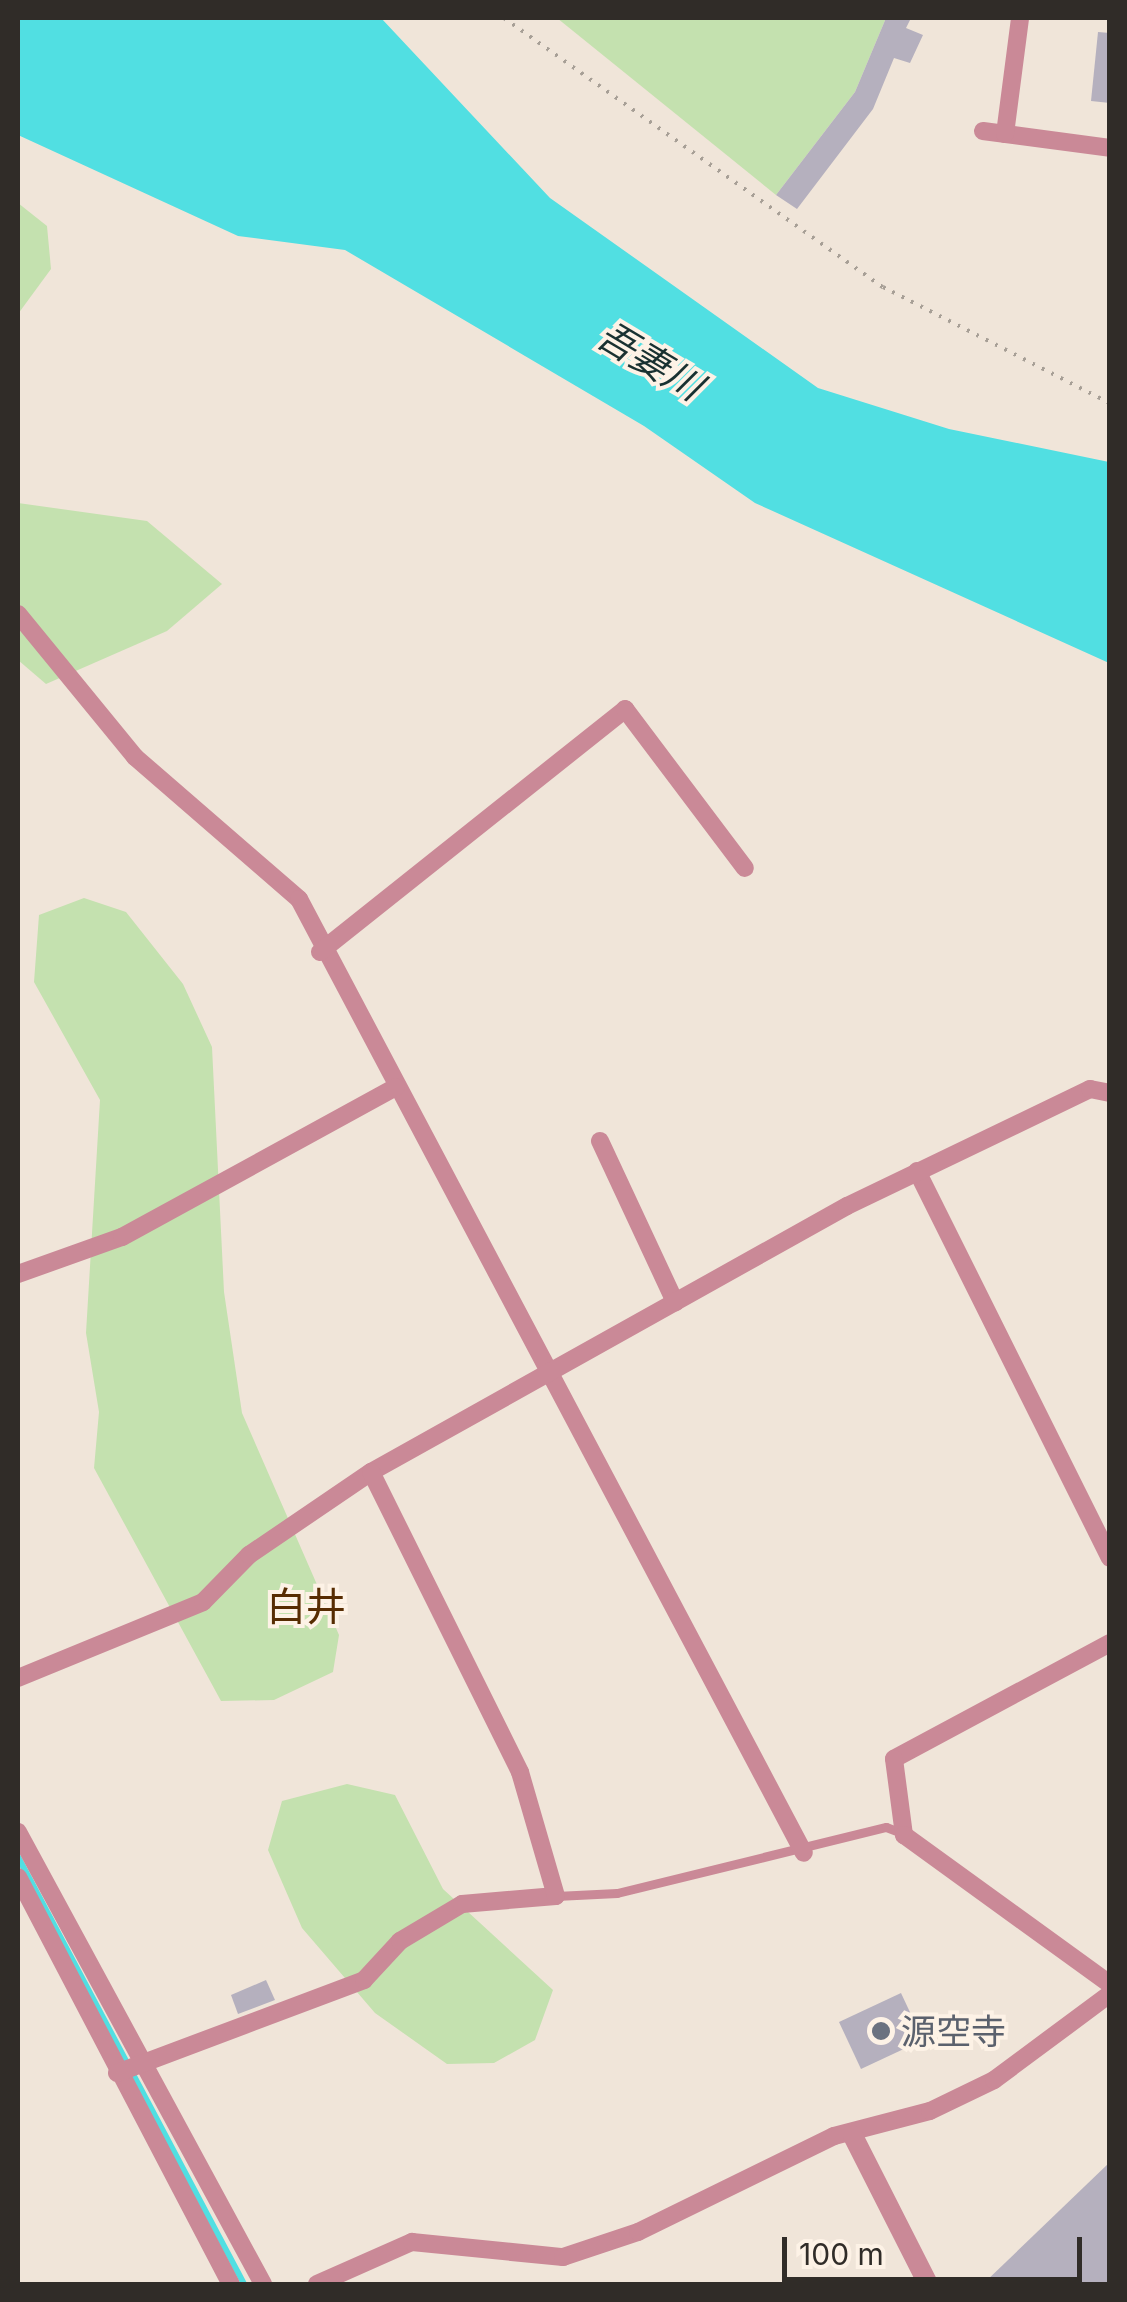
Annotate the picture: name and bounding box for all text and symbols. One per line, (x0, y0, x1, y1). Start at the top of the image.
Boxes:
water label: 吾妻川 (589, 312, 711, 410)
district label: 白井 (266, 1583, 346, 1631)
place label: 源空寺 (901, 2010, 1006, 2052)
marker: 源空寺 (870, 2020, 892, 2042)
scale bar (787, 2217, 1087, 2279)
text: 100 m (799, 2236, 884, 2272)

